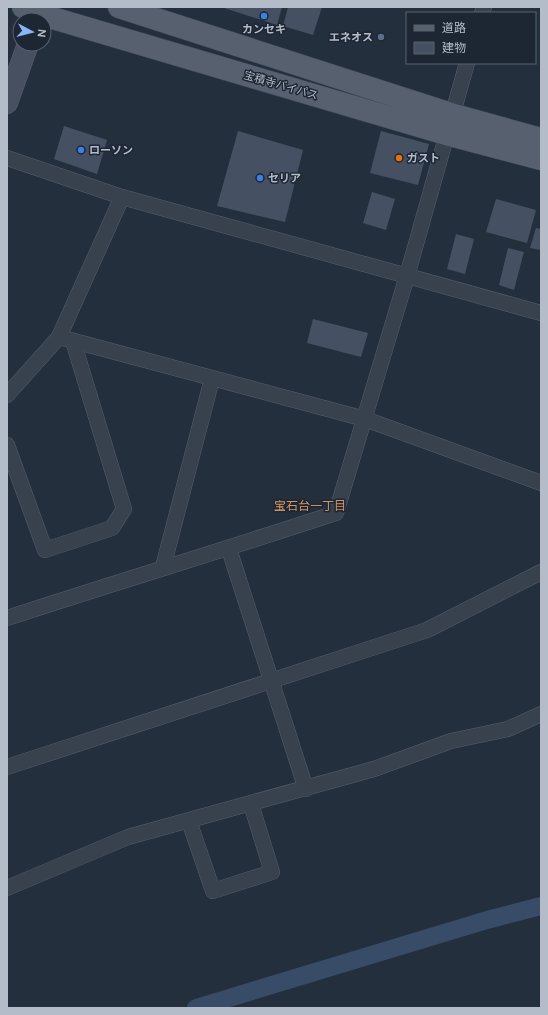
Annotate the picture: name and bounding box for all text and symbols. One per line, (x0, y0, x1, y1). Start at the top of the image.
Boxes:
marker: カンセキ (259, 11, 269, 21)
north arrow (12, 12, 52, 52)
legend (406, 12, 536, 64)
text: 道路 (442, 20, 466, 36)
place label: カンセキ (242, 22, 286, 36)
text: N (34, 28, 49, 38)
place label: エネオス (329, 30, 373, 44)
marker: エネオス (376, 32, 386, 42)
text: 建物 (442, 40, 466, 56)
street label: 宝積寺バイパス (242, 68, 320, 102)
place label: ローソン (89, 143, 133, 157)
marker: ローソン (76, 145, 86, 155)
place label: ガスト (407, 151, 440, 165)
marker: ガスト (394, 153, 404, 163)
place label: セリア (268, 171, 301, 185)
marker: セリア (255, 173, 265, 183)
district label: 宝石台一丁目 (274, 498, 346, 514)

